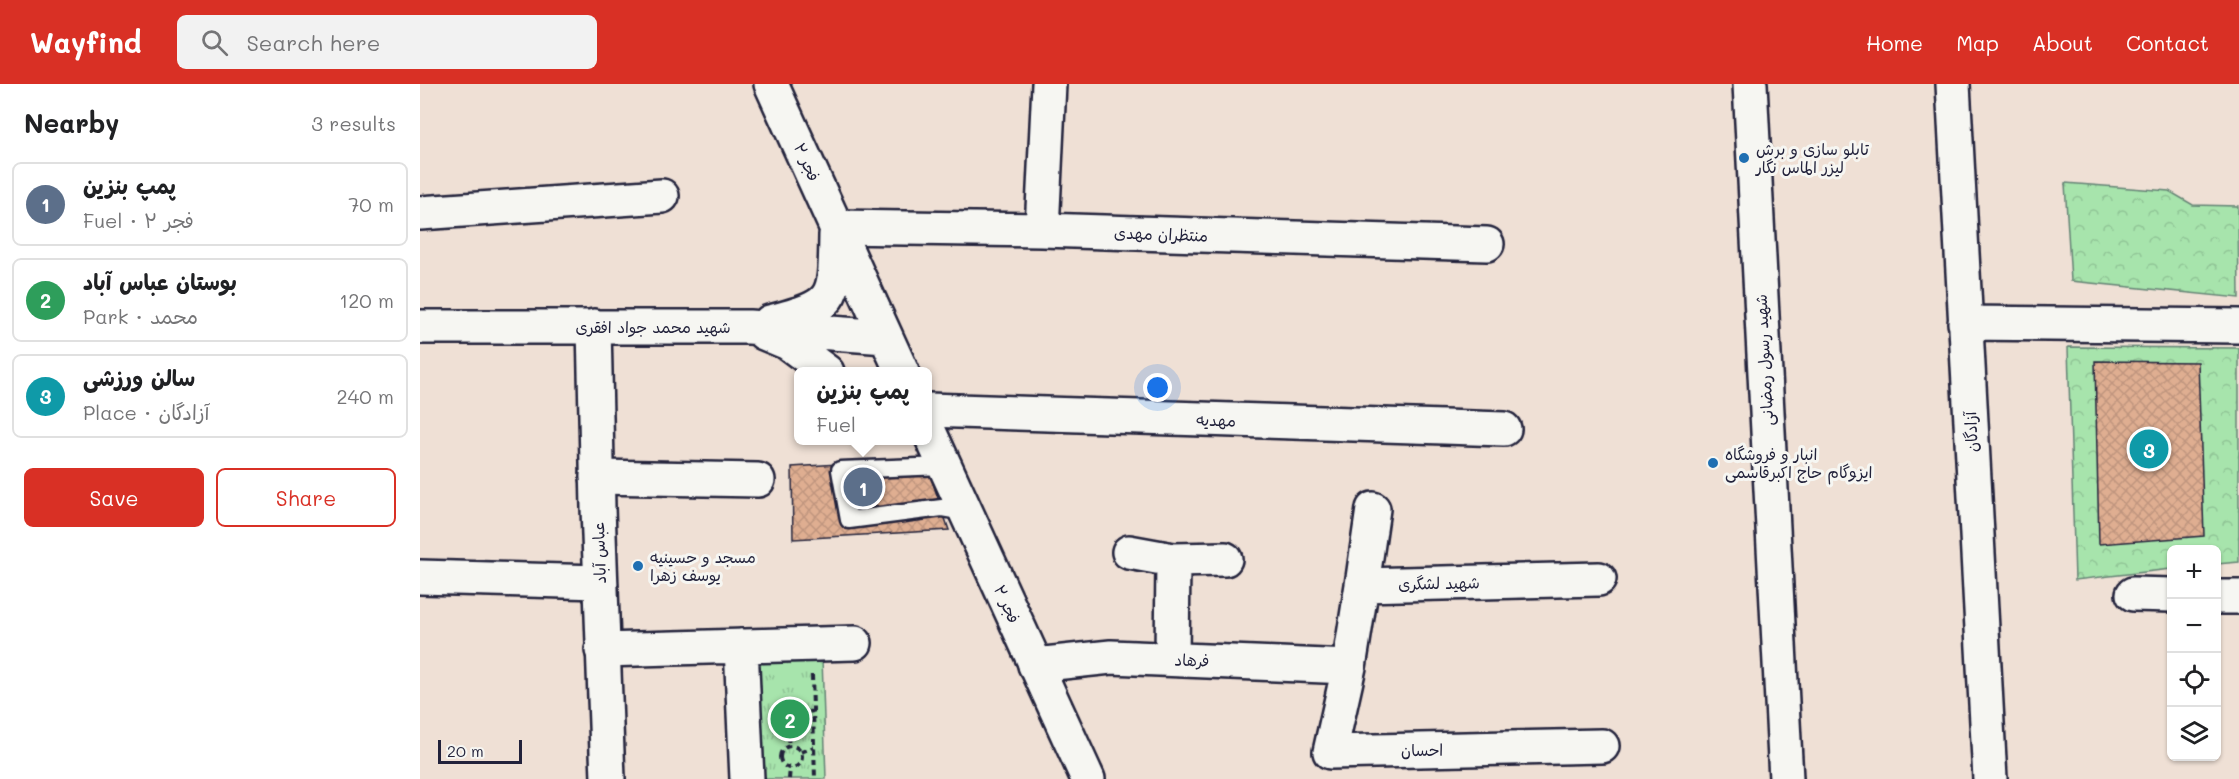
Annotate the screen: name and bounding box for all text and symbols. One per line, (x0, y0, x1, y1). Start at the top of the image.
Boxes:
search box (177, 15, 597, 69)
text: Wayfind (30, 24, 141, 60)
icon: search (198, 26, 231, 59)
text: Search here (246, 28, 380, 57)
text: Home (1866, 29, 1923, 56)
text: Map (1956, 29, 1999, 56)
text: About (2032, 29, 2093, 56)
text: Contact (2126, 29, 2209, 56)
text: Nearby (24, 106, 119, 140)
text: 3 results (311, 110, 396, 136)
place label: تابلو سازی و برش لیزر الماس نگار (1755, 138, 1869, 177)
street label: فجر ۲ (790, 139, 825, 184)
marker: تابلو سازی و برش لیزر الماس نگار (1737, 151, 1751, 165)
text: پمپ بنزین (83, 171, 176, 200)
text: 1 (41, 191, 50, 217)
text: 70 m (348, 191, 394, 217)
text: Fuel · فجر ۲ (83, 207, 194, 233)
street label: منتظران مهدی (1114, 221, 1208, 246)
text: بوستان عباس آباد (83, 267, 237, 296)
text: 2 (40, 287, 51, 313)
text: 120 m (339, 287, 394, 313)
street label: شهید رسول رمضانی (1750, 294, 1778, 426)
text: Park · محمد (83, 303, 198, 329)
street label: شهید محمد جواد افقری (575, 316, 731, 338)
text: سالن ورزشی (83, 363, 195, 392)
popup (794, 367, 932, 445)
your location (1143, 373, 1172, 402)
text: پمپ بنزین (817, 376, 909, 405)
text: 3 (40, 383, 52, 409)
text: 240 m (336, 383, 394, 409)
text: Place · آزادگان (83, 399, 209, 425)
street label: مهدیه (1196, 408, 1236, 431)
street label: آزادگان (1959, 410, 1982, 453)
text: Fuel (817, 411, 856, 437)
pin: 3 (2130, 426, 2168, 472)
place label: انبار و فروشگاه ایزوگام حاج اکبرقاسمی (1725, 443, 1873, 485)
marker: انبار و فروشگاه ایزوگام حاج اکبرقاسمی (1706, 456, 1720, 470)
pin: 1 (844, 464, 882, 510)
button: Save (24, 468, 204, 527)
button: Share (216, 468, 396, 527)
street label: عباس آباد (587, 522, 610, 584)
map controls (2167, 545, 2221, 761)
button: + (2167, 545, 2221, 599)
place label: مسجد و حسینیه یوسف زهرا (650, 546, 756, 586)
marker: مسجد و حسینیه یوسف زهرا (631, 559, 645, 573)
street label: شهید لشگری (1398, 571, 1480, 594)
street label: فجر ۲ (990, 581, 1025, 626)
button: − (2167, 599, 2221, 653)
street label: فرهاد (1174, 648, 1210, 671)
button: locate (2167, 653, 2221, 707)
pin: 2 (770, 696, 809, 742)
button: layers (2167, 707, 2221, 761)
scale bar (438, 737, 522, 764)
street label: احسان (1401, 739, 1443, 760)
text: 20 m (447, 740, 484, 761)

